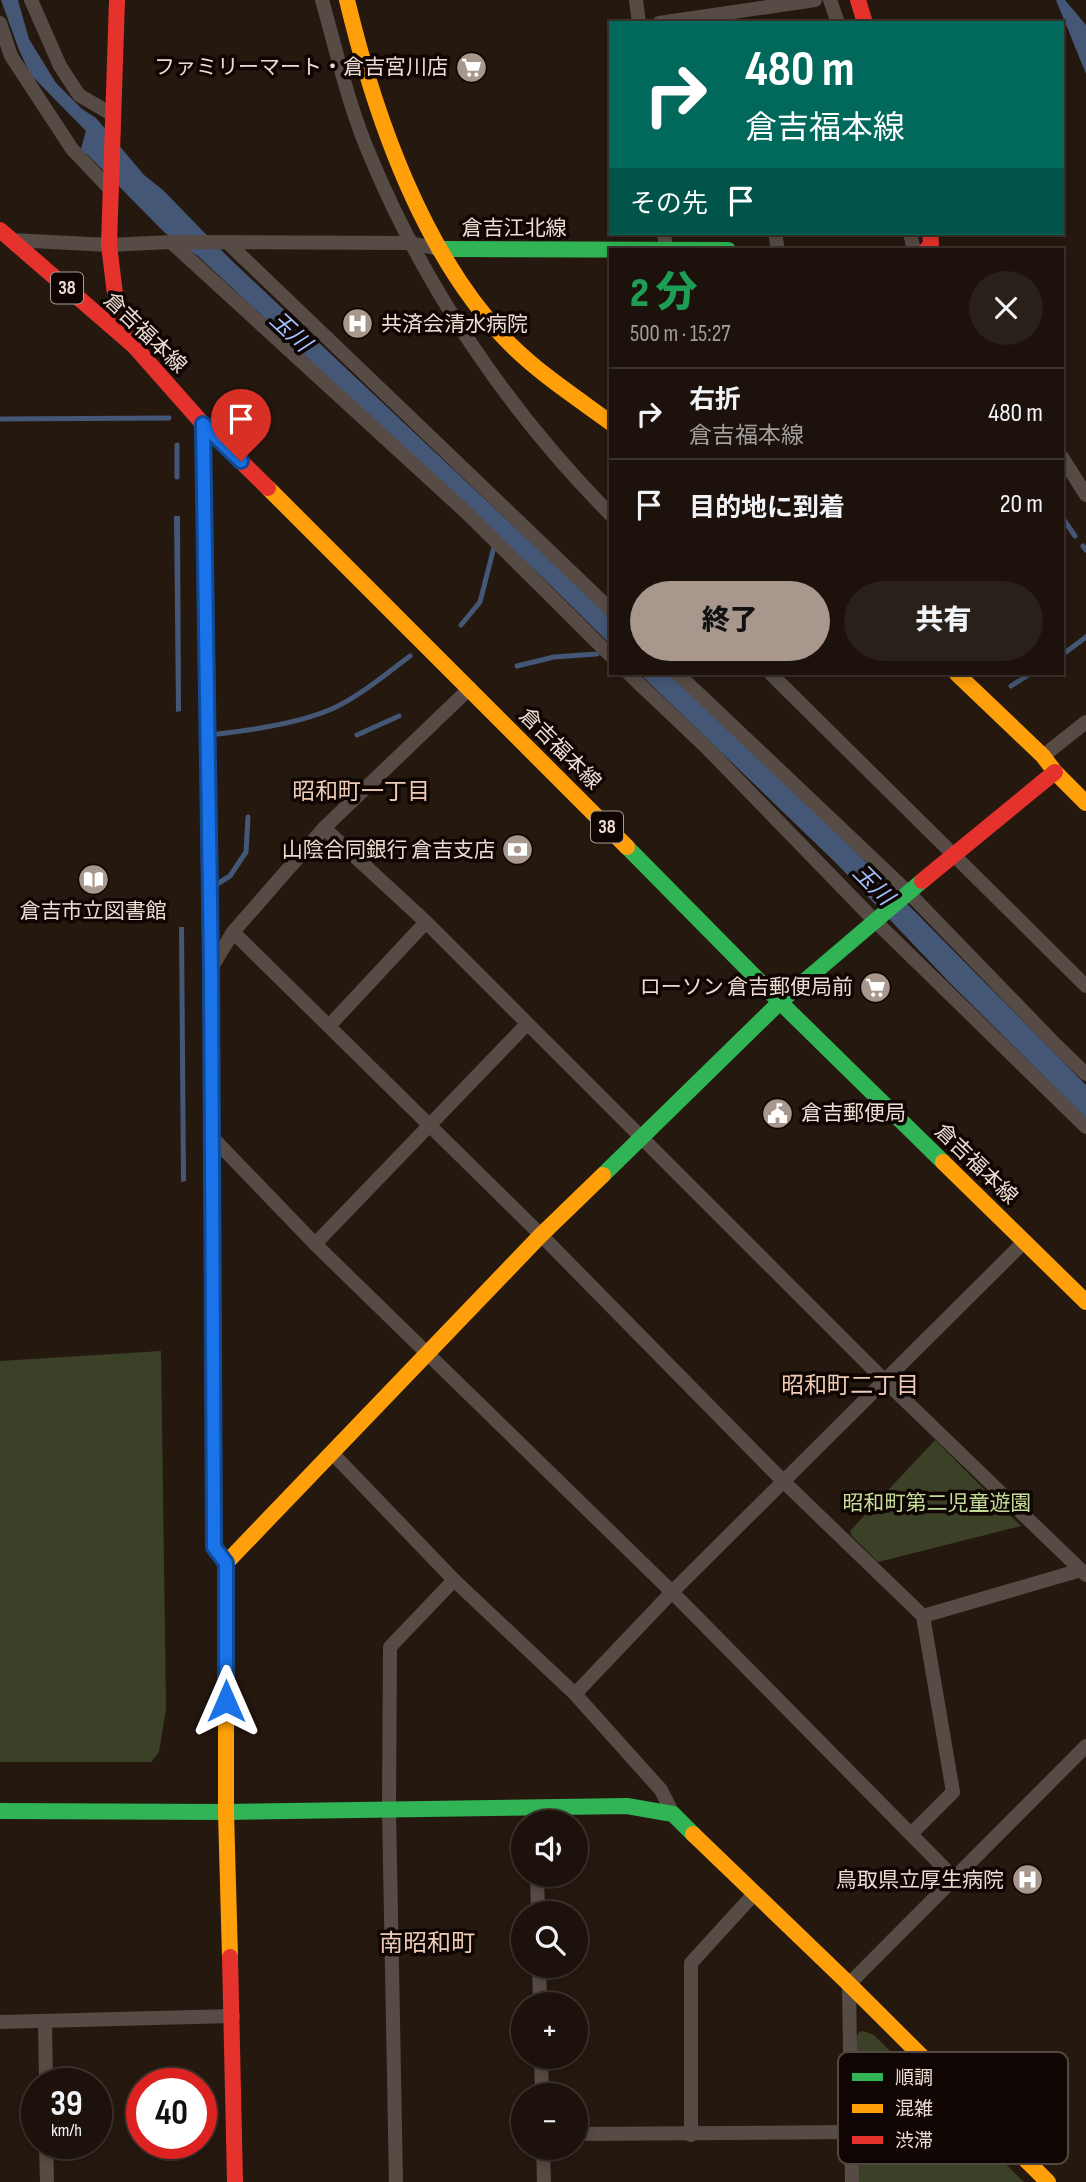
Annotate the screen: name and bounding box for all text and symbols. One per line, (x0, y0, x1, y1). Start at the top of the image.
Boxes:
text: 480 m (745, 41, 854, 100)
icon: right (630, 49, 721, 140)
supermarket icon: ファミリーマート・倉吉宮川店 (454, 50, 488, 84)
place label: ファミリーマート・倉吉宮川店 (154, 55, 448, 80)
text: 倉吉福本線 (745, 109, 905, 148)
icon: arrive (722, 182, 760, 220)
text: その先 (630, 189, 708, 220)
street label: 倉吉江北線 (462, 216, 567, 241)
text: 2 分 (630, 268, 697, 319)
button: close (969, 271, 1043, 345)
road number: 38 (51, 272, 83, 304)
street label: 倉吉福本線 (99, 288, 191, 378)
water label: 玉川 (264, 306, 319, 360)
hospital icon: 共済会清水病院 (341, 307, 375, 341)
place label: 共済会清水病院 (381, 312, 528, 337)
text: 500 m · 15:27 (630, 320, 730, 348)
text: 右折 (689, 385, 741, 416)
pin (211, 389, 271, 461)
icon: right (630, 395, 668, 433)
text: 480 m (988, 398, 1043, 429)
icon: arrive (222, 400, 260, 438)
text: 倉吉福本線 (689, 422, 804, 450)
icon: arrive (630, 486, 668, 524)
text: 20 m (1000, 489, 1043, 520)
text: 目的地に到着 (689, 493, 845, 524)
button: 終了 (630, 581, 830, 661)
button: 共有 (844, 581, 1043, 661)
street label: 倉吉福本線 (514, 703, 606, 795)
district label: 昭和町一丁目 (292, 778, 430, 806)
road number: 38 (591, 812, 623, 842)
bank icon: 山陰合同銀行 倉吉支店 (501, 833, 535, 867)
place label: 山陰合同銀行 倉吉支店 (282, 838, 495, 863)
water label: 玉川 (847, 859, 901, 913)
library icon: 倉吉市立図書館 (76, 862, 110, 896)
place label: 倉吉市立図書館 (20, 899, 167, 924)
supermarket icon: ローソン 倉吉郵便局前 (859, 970, 893, 1004)
place label: ローソン 倉吉郵便局前 (640, 975, 853, 1000)
public building icon: 倉吉郵便局 (761, 1096, 795, 1130)
place label: 倉吉郵便局 (801, 1101, 906, 1126)
street label: 倉吉福本線 (930, 1119, 1022, 1209)
district label: 昭和町二丁目 (781, 1372, 919, 1400)
park label: 昭和町第二児童遊園 (843, 1491, 1032, 1516)
position arrow (189, 1664, 263, 1738)
map controls (511, 1810, 588, 2160)
button: sound (511, 1810, 588, 1887)
hospital icon: 鳥取県立厚生病院 (1010, 1863, 1044, 1897)
place label: 鳥取県立厚生病院 (836, 1868, 1004, 1893)
button: search (511, 1901, 588, 1978)
district label: 南昭和町 (379, 1929, 475, 1958)
button: + (511, 1992, 588, 2069)
legend (838, 2052, 1068, 2164)
text: 順調 (895, 2067, 933, 2090)
speed limit sign: 40 (126, 2068, 217, 2159)
text: 39 (50, 2083, 83, 2126)
button: − (511, 2083, 588, 2160)
text: 混雑 (895, 2098, 933, 2121)
text: km/h (51, 2120, 82, 2141)
text: 渋滞 (895, 2130, 933, 2153)

